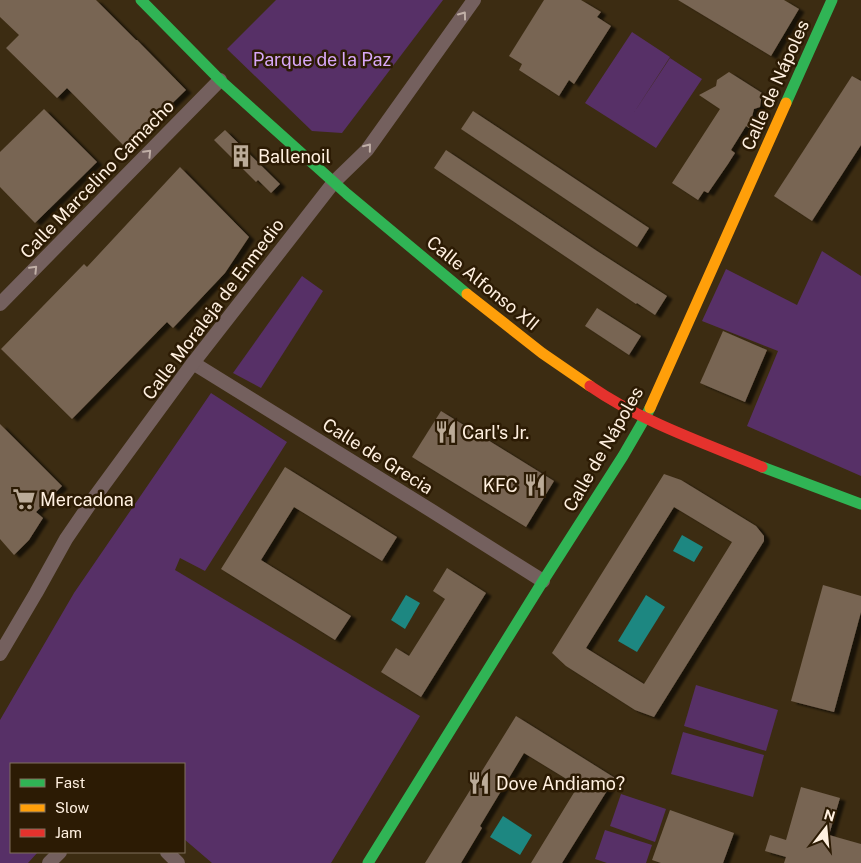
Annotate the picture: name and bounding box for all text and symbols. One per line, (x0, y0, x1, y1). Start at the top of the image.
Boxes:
one-way arrow (457, 11, 466, 21)
street label: Calle de Nápoles (737, 17, 813, 153)
park label: Parque de la Paz (253, 49, 391, 70)
street label: Calle Marcelino Camacho (16, 95, 178, 263)
building icon: Ballenoil (228, 143, 254, 169)
one-way arrow (363, 144, 371, 153)
place label: Ballenoil (258, 146, 331, 167)
one-way arrow (142, 150, 151, 159)
street label: Calle Moraleja de Enmedio (138, 214, 288, 404)
street label: Calle Alfonso XII (423, 231, 543, 335)
one-way arrow (28, 266, 37, 275)
street label: Calle de Nápoles (559, 383, 647, 515)
street label: Calle de Grecia (319, 414, 437, 498)
restaurant icon: Carl's Jr. (433, 419, 459, 445)
place label: Carl's Jr. (462, 422, 529, 443)
restaurant icon: KFC (522, 472, 548, 498)
place label: KFC (483, 475, 518, 496)
supermarket icon: Mercadona (11, 486, 37, 512)
place label: Mercadona (40, 489, 134, 510)
legend (10, 763, 185, 853)
restaurant icon: Dove Andiamo? (466, 770, 492, 796)
place label: Dove Andiamo? (496, 773, 625, 794)
text: Fast (55, 774, 85, 791)
text: Slow (55, 799, 90, 816)
north arrow (801, 803, 851, 853)
text: N (822, 806, 837, 825)
text: Jam (55, 824, 82, 841)

